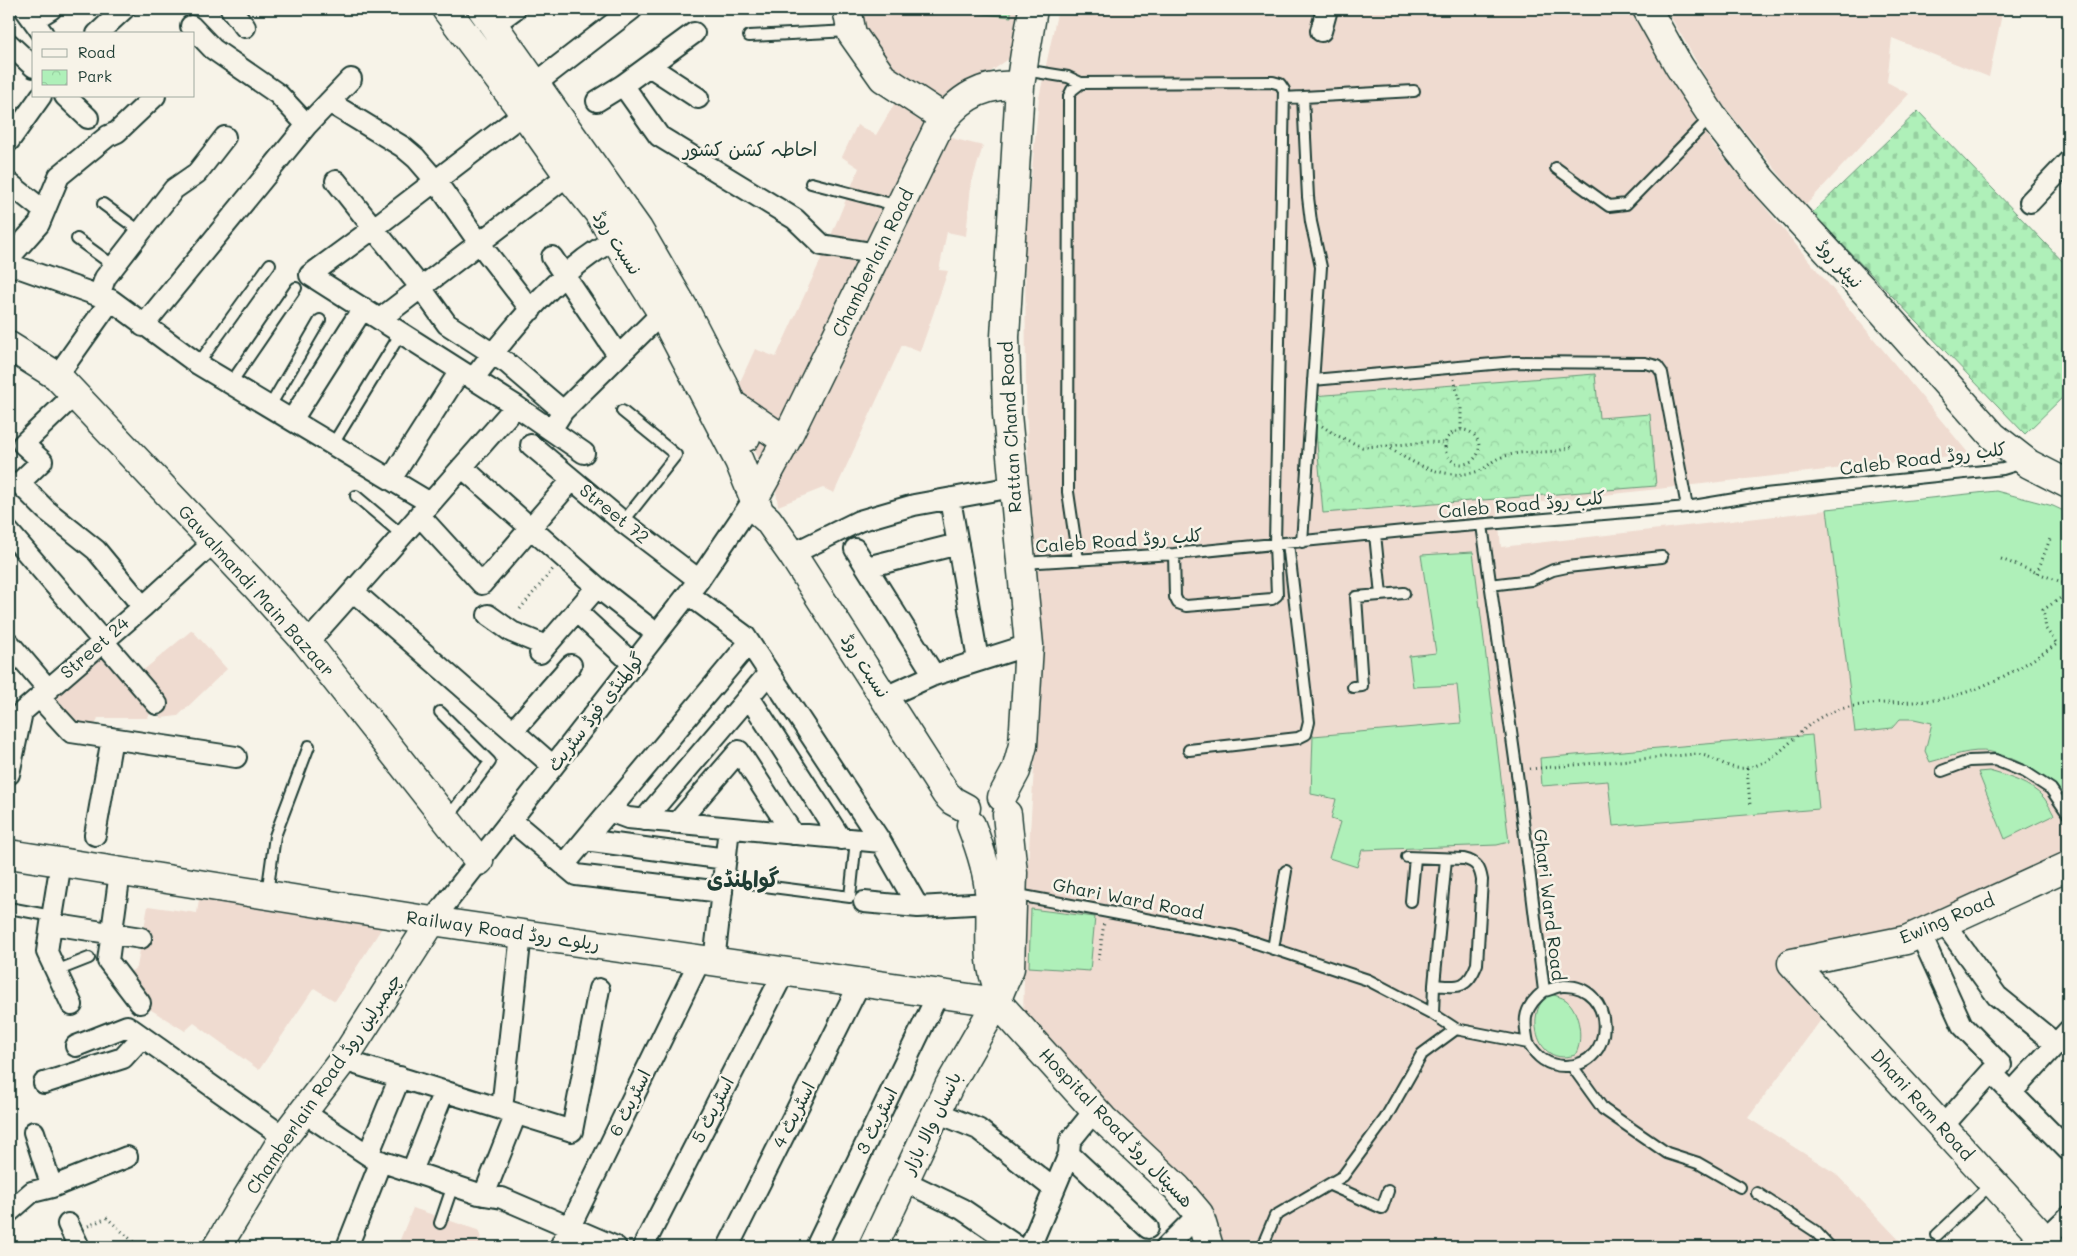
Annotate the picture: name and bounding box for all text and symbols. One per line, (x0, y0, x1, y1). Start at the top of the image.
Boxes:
legend (32, 32, 195, 98)
text: Road (78, 42, 115, 62)
text: Park (78, 66, 112, 86)
district label: احاطہ کشن کشور (681, 136, 817, 161)
street label: Chamberlain Road (826, 184, 918, 341)
street label: نسبت روڈ (588, 206, 648, 279)
street label: نیپئر روڈ (1810, 234, 1868, 294)
street label: Rattan Chand Road (994, 341, 1026, 513)
street label: Caleb Road کلب روڈ (1838, 436, 2008, 480)
street label: Street 72 (575, 478, 654, 549)
street label: Caleb Road کلب روڈ (1437, 485, 1607, 523)
street label: Gawalmandi Main Bazaar (173, 499, 340, 681)
street label: Caleb Road کلب روڈ (1034, 522, 1204, 558)
street label: Street 24 (55, 610, 134, 684)
street label: نسبت روڈ (836, 629, 896, 702)
street label: گوالمنڈی فوڈ سٹریٹ (541, 647, 649, 776)
street label: Ghari Ward Road (1529, 827, 1571, 982)
district label: گوالمنڈی (707, 864, 779, 893)
street label: Ghari Ward Road (1051, 872, 1206, 924)
street label: Ewing Road (1896, 887, 1998, 949)
street label: Railway Road ریلوے روڈ (405, 905, 602, 956)
street label: Chamberlain Road چیمبرلین روڈ (240, 968, 407, 1199)
street label: Hospital Road ھسپتال روڈ (1033, 1042, 1199, 1213)
street label: Dhani Ram Road (1866, 1043, 1979, 1165)
street label: اسٹریٹ 6 (603, 1065, 656, 1140)
street label: بانساں والا بازار (895, 1067, 966, 1180)
street label: اسٹریٹ 5 (685, 1072, 739, 1147)
street label: اسٹریٹ 4 (766, 1077, 820, 1152)
street label: اسٹریٹ 3 (850, 1083, 903, 1158)

